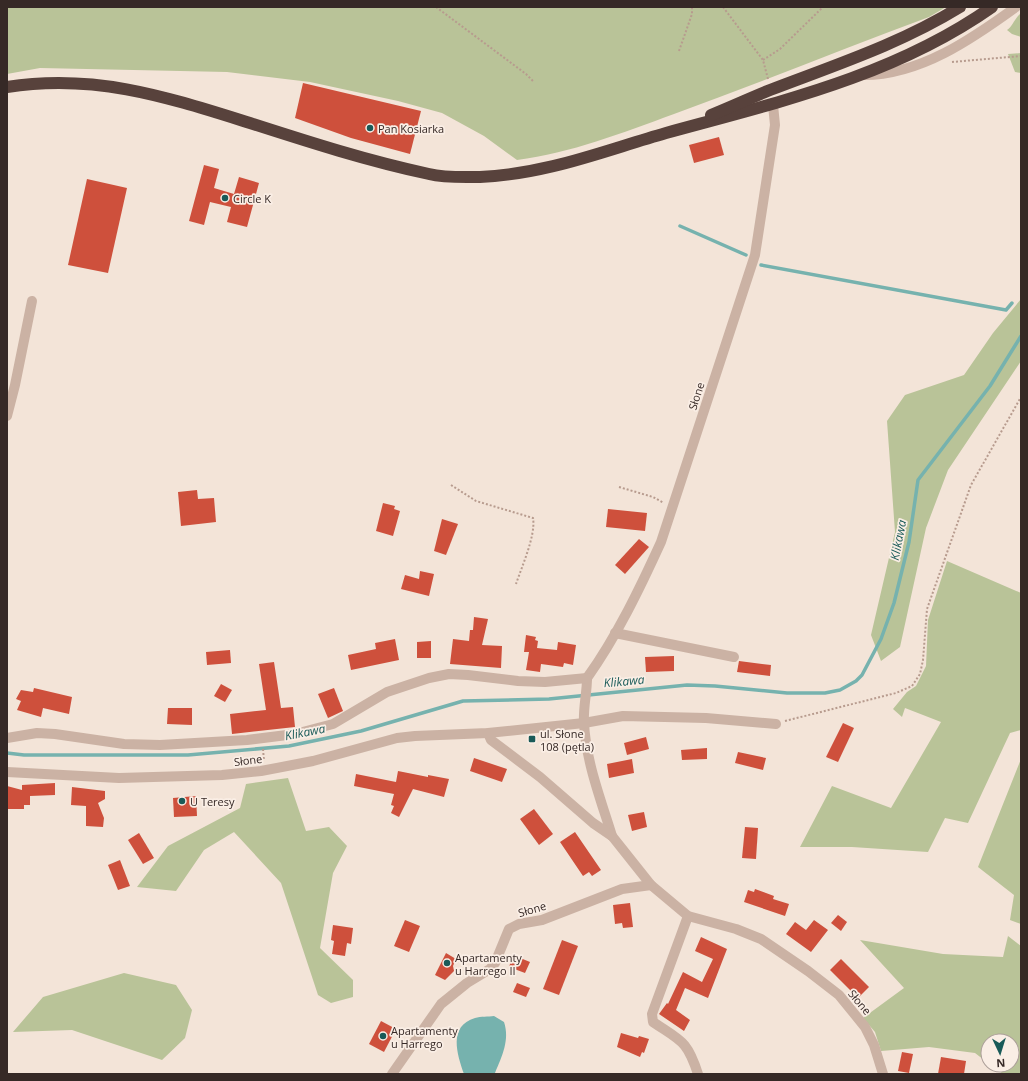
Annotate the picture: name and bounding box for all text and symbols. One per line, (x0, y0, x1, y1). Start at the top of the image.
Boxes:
place label: Pan Kosiarka (378, 121, 444, 136)
marker: Pan Kosiarka (365, 123, 375, 133)
place label: Circle K (233, 191, 271, 206)
marker: Circle K (220, 193, 230, 203)
street label: Słone (684, 380, 708, 412)
water label: Klikawa (886, 518, 910, 562)
water label: Klikawa (603, 671, 645, 691)
water label: Klikawa (283, 720, 327, 744)
place label: ul. Słone 108 (pętla) (540, 726, 594, 754)
marker: ul. Słone 108 (pętla) (527, 734, 537, 744)
street label: Słone (233, 751, 263, 769)
place label: U Teresy (190, 794, 235, 809)
marker: U Teresy (177, 796, 187, 806)
street label: Słone (516, 898, 548, 920)
place label: Apartamenty u Harrego II (455, 950, 522, 978)
marker: Apartamenty u Harrego II (442, 958, 452, 968)
street label: Słone (845, 986, 875, 1018)
place label: Apartamenty u Harrego (391, 1023, 458, 1051)
marker: Apartamenty u Harrego (378, 1031, 388, 1041)
north arrow (980, 1033, 1020, 1073)
text: N (996, 1056, 1006, 1071)

